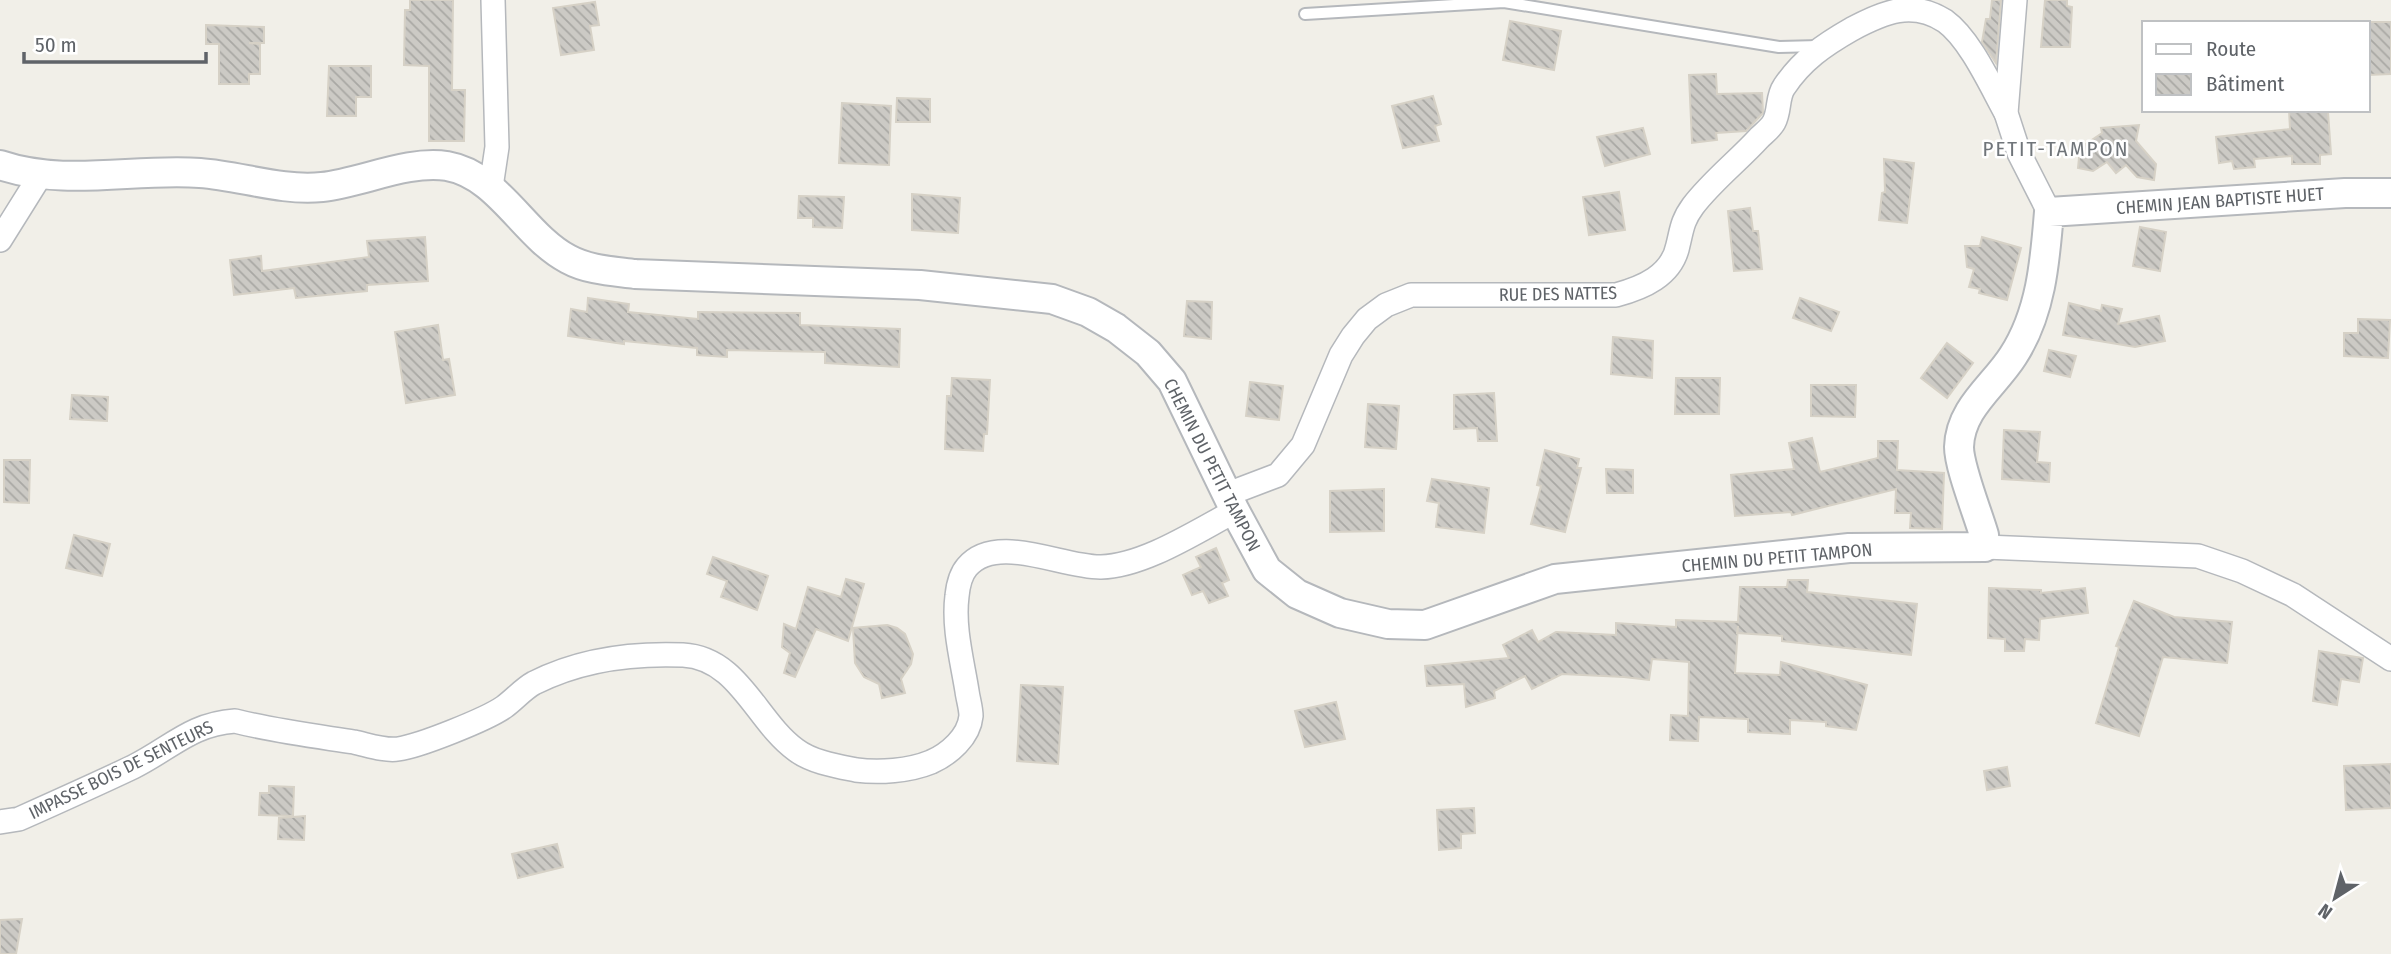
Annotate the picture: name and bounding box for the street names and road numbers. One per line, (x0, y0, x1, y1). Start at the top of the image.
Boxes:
street label: CHEMIN JEAN BAPTISTE HUET (2115, 183, 2325, 219)
street label: RUE DES NATTES (1499, 282, 1617, 306)
street label: CHEMIN DU PETIT TAMPON (1159, 375, 1265, 555)
street label: CHEMIN DU PETIT TAMPON (1681, 539, 1873, 577)
street label: IMPASSE BOIS DE SENTEURS (25, 716, 217, 824)

